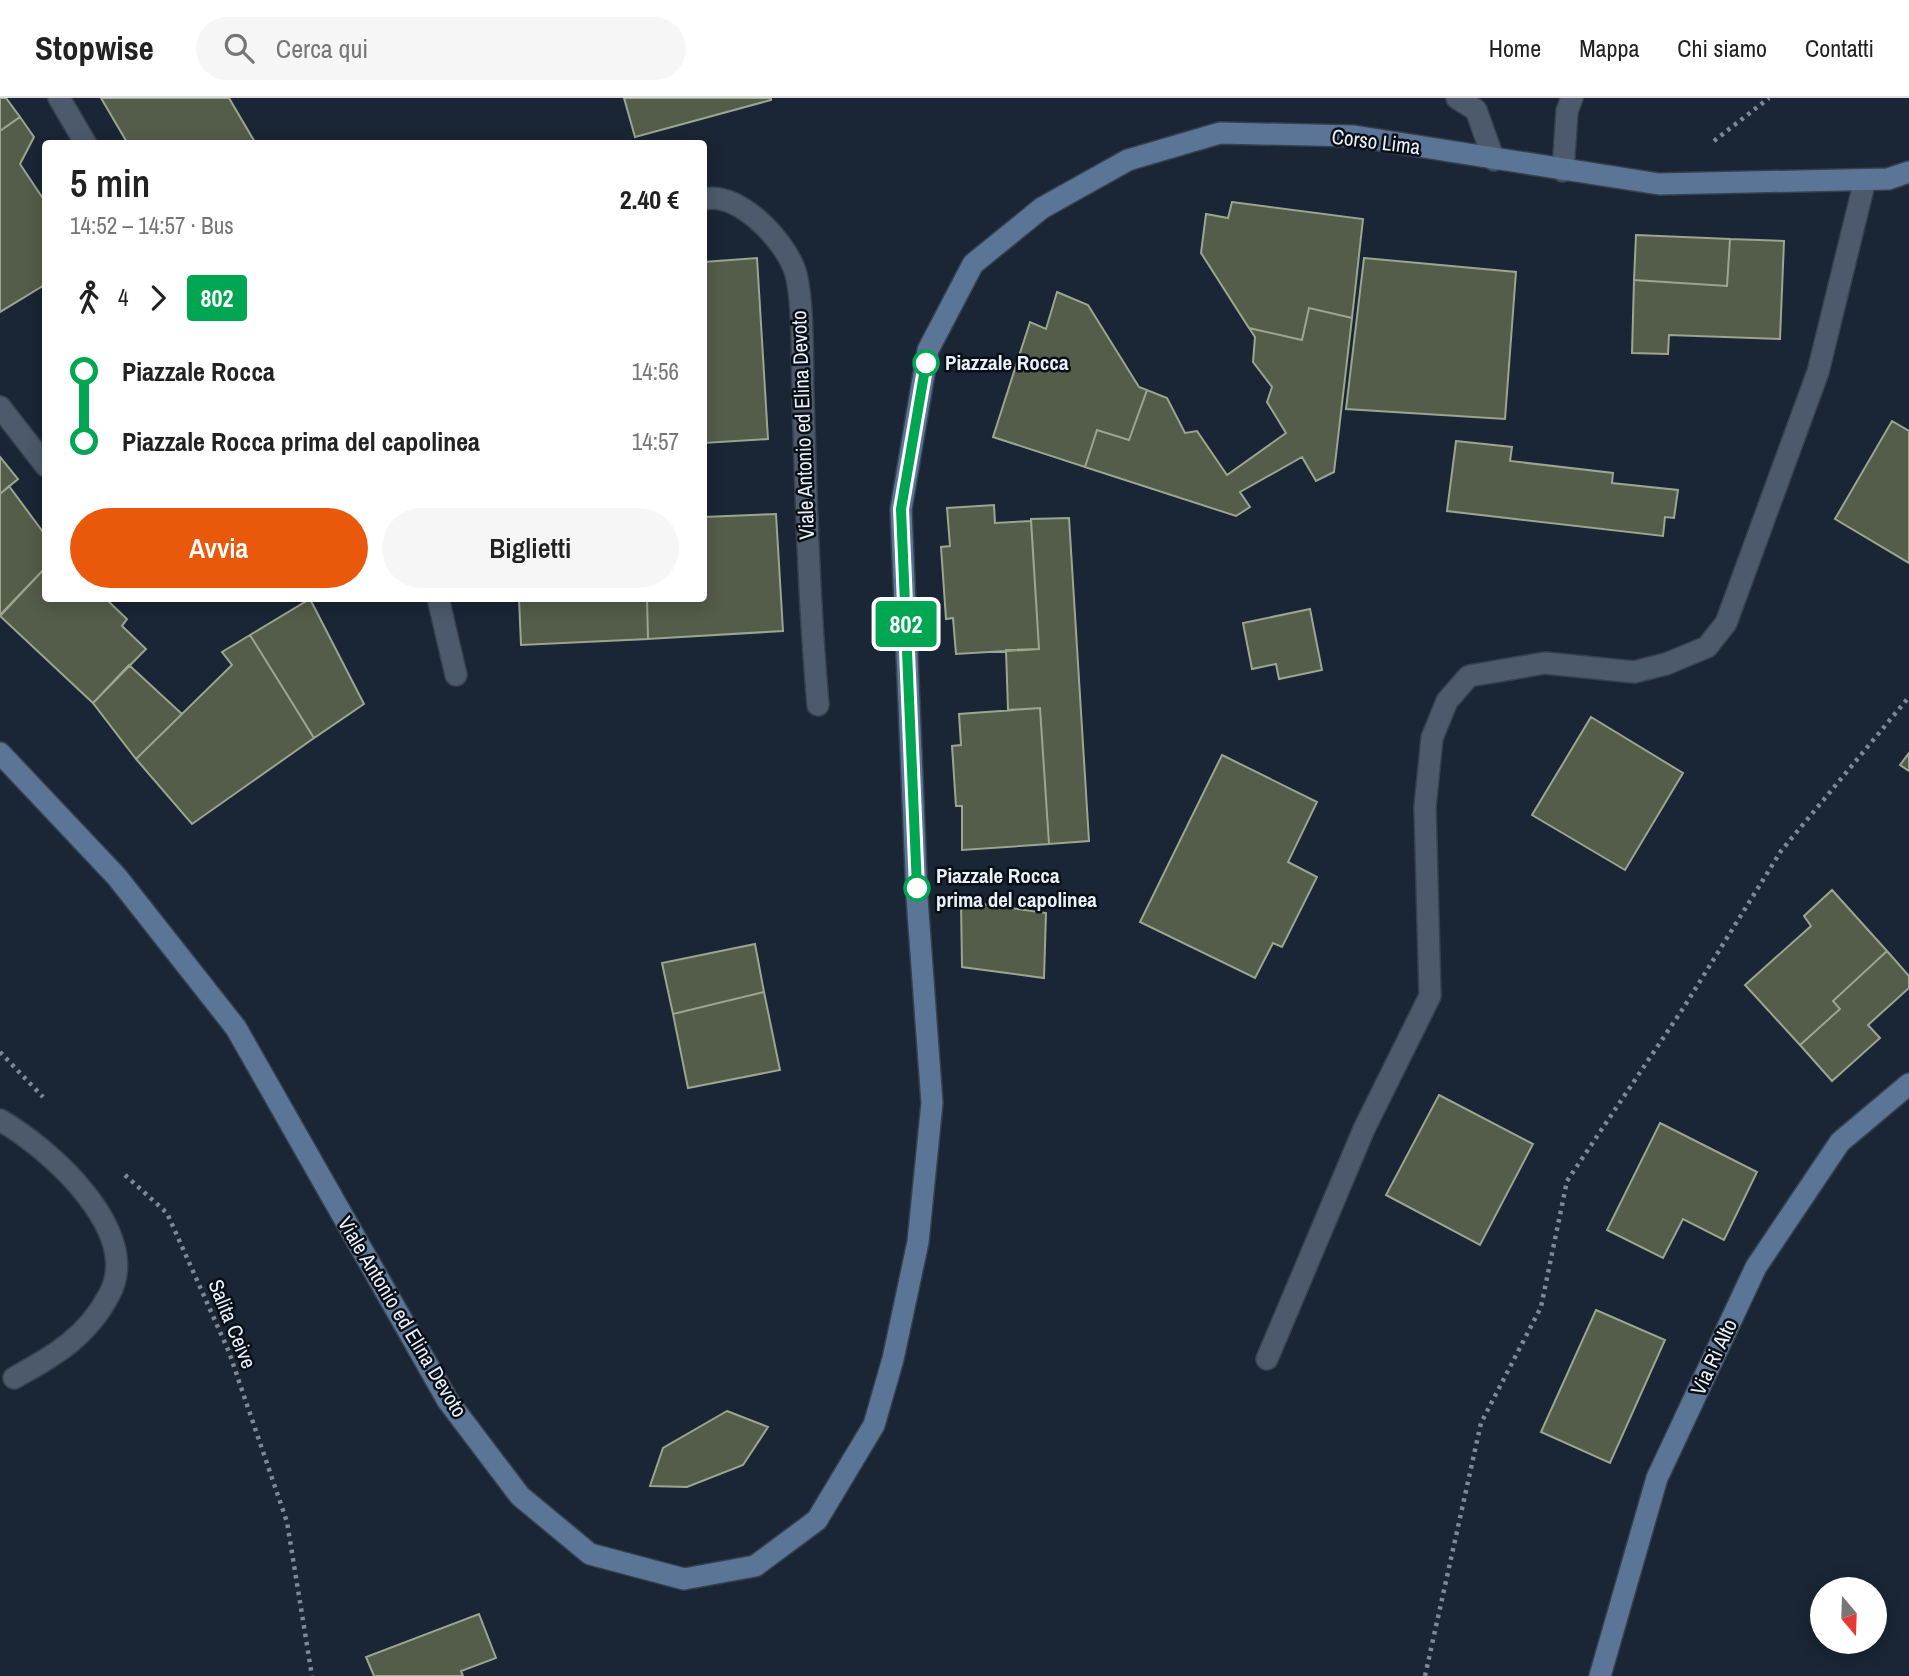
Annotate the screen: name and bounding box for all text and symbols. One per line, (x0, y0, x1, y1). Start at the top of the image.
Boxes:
search box (196, 17, 686, 80)
text: Stopwise (35, 26, 154, 70)
icon: search (220, 29, 258, 67)
text: Cerca qui (276, 31, 368, 66)
text: Home (1489, 32, 1541, 64)
text: Mappa (1579, 32, 1639, 64)
text: Chi siamo (1677, 32, 1767, 64)
text: Contatti (1805, 32, 1874, 64)
street label: Corso Lima (1330, 122, 1422, 161)
text: 5 min (70, 158, 150, 209)
text: 2.40 € (620, 182, 679, 217)
text: 14:52 – 14:57 · Bus (70, 210, 234, 241)
icon: walk (70, 279, 108, 317)
icon: forward (139, 279, 177, 317)
text: 4 (118, 282, 129, 313)
text: 802 (201, 282, 233, 314)
street label: Viale Antonio ed Elina Devoto (784, 310, 821, 540)
place label: Piazzale Rocca (945, 348, 1069, 377)
marker: Piazzale Rocca (913, 350, 939, 376)
text: Piazzale Rocca (122, 354, 275, 389)
text: 14:56 (632, 356, 679, 387)
text: Piazzale Rocca prima del capolinea (122, 424, 480, 459)
text: 14:57 (632, 426, 679, 457)
button: Avvia (70, 508, 368, 588)
button: Biglietti (382, 508, 679, 588)
line badge: 802 (866, 601, 946, 647)
text: 802 (890, 608, 922, 640)
place label: Piazzale Rocca prima del capolinea (936, 861, 1097, 914)
marker: Piazzale Rocca prima del capolinea (904, 875, 930, 901)
street label: Viale Antonio ed Elina Devoto (331, 1211, 474, 1423)
street label: Salita Ceive (201, 1275, 263, 1373)
street label: Via Ri Alto (1683, 1314, 1744, 1400)
north arrow (1810, 1577, 1886, 1654)
map controls (1810, 1577, 1887, 1654)

